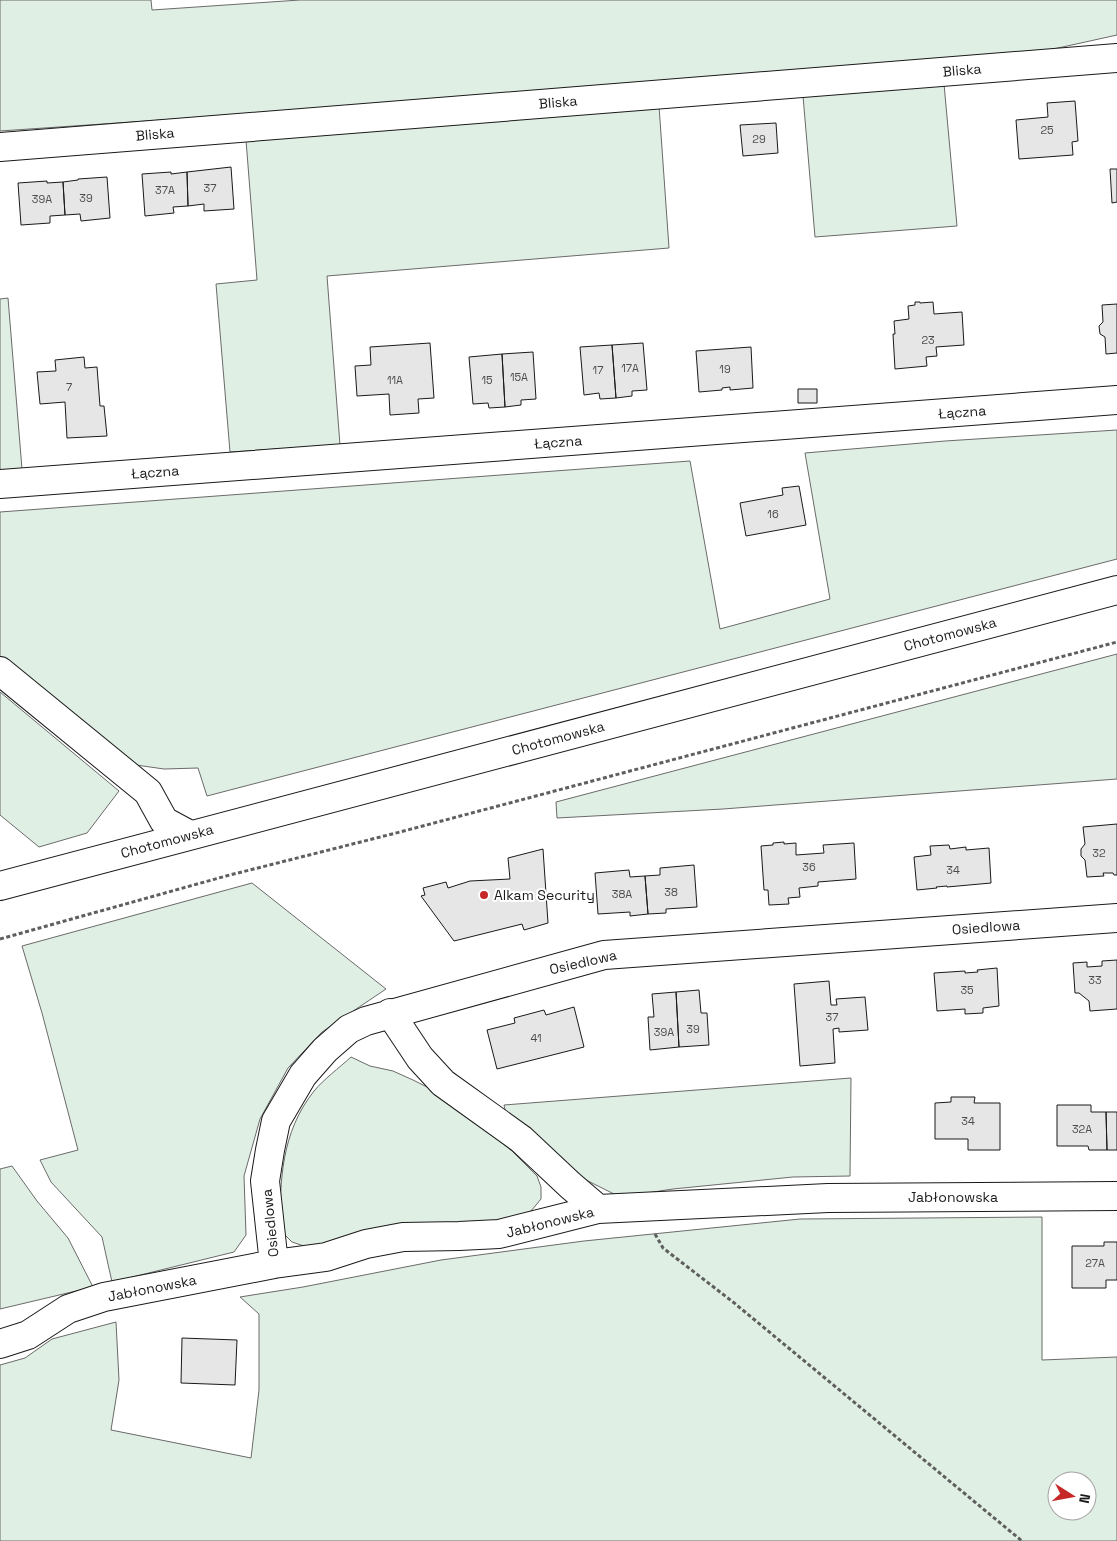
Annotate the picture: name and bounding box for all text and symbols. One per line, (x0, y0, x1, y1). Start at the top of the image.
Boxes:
street label: Bliska (942, 59, 982, 81)
street label: Bliska (538, 91, 578, 113)
street label: Bliska (135, 123, 175, 145)
house number: 25 (1040, 123, 1054, 137)
house number: 29 (752, 132, 766, 146)
house number: 37 (204, 181, 216, 195)
house number: 37A (155, 183, 175, 197)
house number: 39 (79, 191, 93, 205)
house number: 39A (32, 192, 52, 206)
house number: 23 (921, 333, 935, 347)
house number: 17A (621, 361, 639, 375)
house number: 19 (719, 362, 731, 376)
house number: 17 (593, 363, 603, 377)
house number: 15A (510, 370, 528, 384)
house number: 11A (387, 373, 403, 387)
house number: 15 (481, 373, 493, 387)
house number: 7 (66, 380, 72, 394)
street label: Łączna (937, 401, 987, 423)
street label: Łączna (533, 431, 583, 453)
street label: Łączna (130, 461, 180, 483)
house number: 16 (767, 507, 779, 521)
street label: Chotomowska (902, 613, 998, 655)
street label: Chotomowska (510, 717, 606, 759)
street label: Chotomowska (119, 820, 215, 862)
house number: 32 (1092, 846, 1106, 860)
house number: 36 (802, 860, 816, 874)
house number: 34 (946, 863, 960, 877)
house number: 38 (664, 885, 678, 899)
place label: Alkam Security (494, 886, 595, 904)
house number: 38A (612, 887, 632, 901)
marker: Alkam Security (478, 889, 490, 901)
street label: Osiedlowa (951, 916, 1021, 938)
street label: Osiedlowa (548, 946, 618, 978)
house number: 33 (1088, 973, 1102, 987)
house number: 35 (960, 983, 974, 997)
house number: 37 (826, 1010, 838, 1024)
house number: 39 (686, 1022, 700, 1036)
house number: 39A (654, 1025, 674, 1039)
house number: 41 (530, 1031, 542, 1045)
house number: 34 (961, 1114, 975, 1128)
house number: 32A (1072, 1122, 1092, 1136)
street label: Osiedlowa (257, 1188, 283, 1258)
street label: Jabłonowska (908, 1188, 998, 1206)
street label: Jabłonowska (504, 1202, 596, 1242)
house number: 27A (1085, 1256, 1105, 1270)
street label: Jabłonowska (106, 1271, 198, 1305)
north arrow (1047, 1471, 1097, 1521)
text: N (1075, 1492, 1094, 1505)

